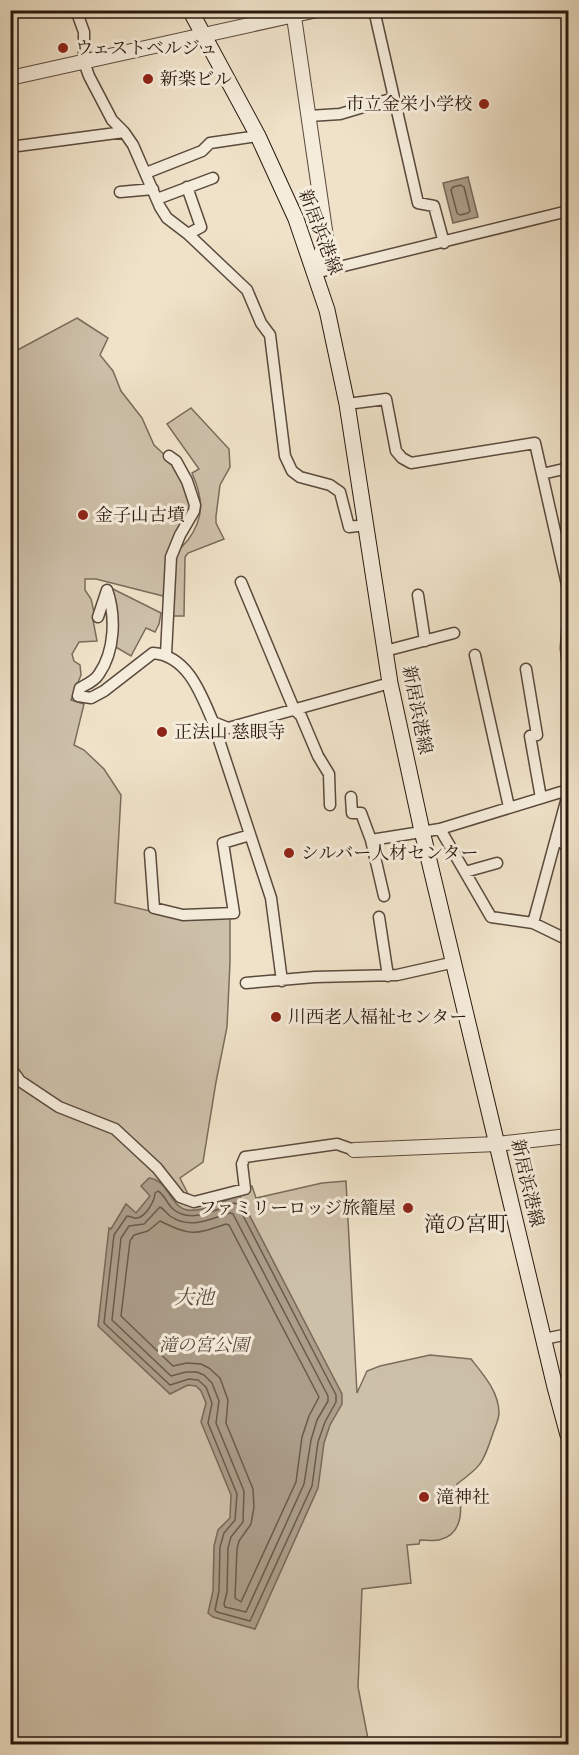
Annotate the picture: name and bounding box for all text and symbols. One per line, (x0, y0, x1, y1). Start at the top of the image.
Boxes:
place label: ウェストベルジュ (75, 38, 217, 59)
marker: ウェストベルジュ (56, 41, 70, 55)
place label: 新楽ビル (160, 69, 232, 90)
marker: 新楽ビル (141, 72, 155, 86)
place label: 市立金栄小学校 (346, 94, 472, 115)
marker: 市立金栄小学校 (477, 97, 491, 111)
street label: 新居浜港線 (294, 186, 346, 278)
place label: 金子山古墳 (95, 505, 185, 526)
marker: 金子山古墳 (76, 508, 90, 522)
street label: 新居浜港線 (398, 664, 436, 756)
place label: 正法山 慈眼寺 (174, 722, 286, 743)
marker: 正法山 慈眼寺 (155, 725, 169, 739)
place label: シルバー人材センター (301, 843, 479, 864)
marker: シルバー人材センター (282, 846, 296, 860)
place label: 川西老人福祉センター (288, 1007, 467, 1028)
marker: 川西老人福祉センター (269, 1010, 283, 1024)
street label: 新居浜港線 (507, 1137, 547, 1229)
place label: ファミリーロッジ旅籠屋 (199, 1198, 396, 1219)
marker: ファミリーロッジ旅籠屋 (401, 1201, 415, 1215)
district label: 滝の宮町 (424, 1212, 508, 1236)
water label: 大池 (174, 1286, 216, 1309)
park label: 滝の宮公園 (159, 1335, 252, 1356)
place label: 滝神社 (436, 1487, 490, 1508)
marker: 滝神社 (417, 1490, 431, 1504)

